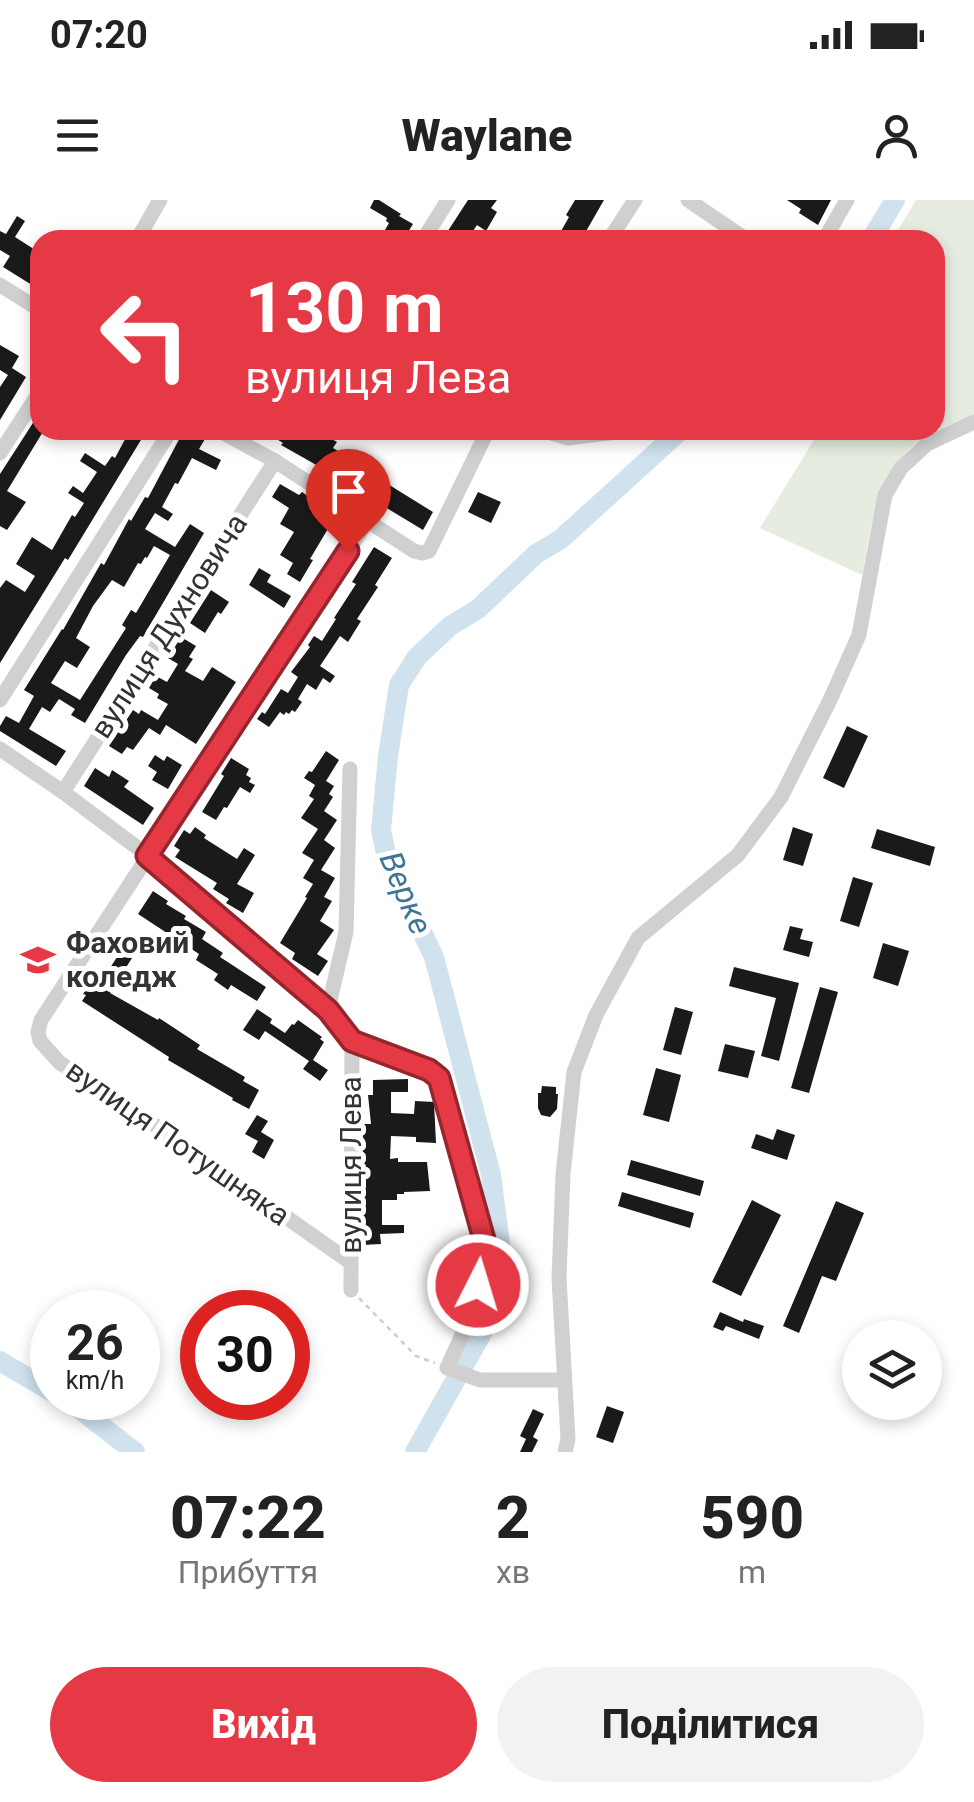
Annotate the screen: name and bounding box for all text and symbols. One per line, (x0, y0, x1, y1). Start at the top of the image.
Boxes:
text: 07:20 (50, 13, 148, 57)
icon: menu (50, 108, 105, 163)
icon: person (869, 108, 924, 163)
text: Waylane (401, 109, 573, 162)
text: 130 m (245, 267, 444, 349)
icon: left (80, 270, 210, 400)
text: вулиця Лева (245, 351, 512, 404)
pin (306, 449, 391, 552)
icon: arrive (321, 464, 376, 519)
street label: вулиця Духновича (83, 507, 254, 744)
water label: Верке (372, 846, 440, 940)
place label: Фаховий коледж (66, 925, 189, 994)
school or university icon: Фаховий коледж (19, 941, 57, 979)
street label: вулиця Потушняка (60, 1052, 297, 1233)
street label: вулиця Лева (333, 1076, 368, 1254)
position arrow (426, 1233, 530, 1337)
speed limit sign: 30 (180, 1290, 310, 1420)
text: 26 (66, 1314, 124, 1372)
map controls (842, 1320, 942, 1420)
button: layers (842, 1320, 942, 1420)
text: km/h (66, 1366, 124, 1395)
text: 07:22 (170, 1482, 326, 1553)
text: 2 (496, 1482, 530, 1553)
text: 590 (700, 1482, 804, 1553)
text: Прибуття (178, 1553, 318, 1591)
text: хв (496, 1553, 530, 1591)
text: m (738, 1553, 766, 1591)
button: Вихід (50, 1667, 477, 1782)
button: Поділитися (497, 1667, 924, 1782)

